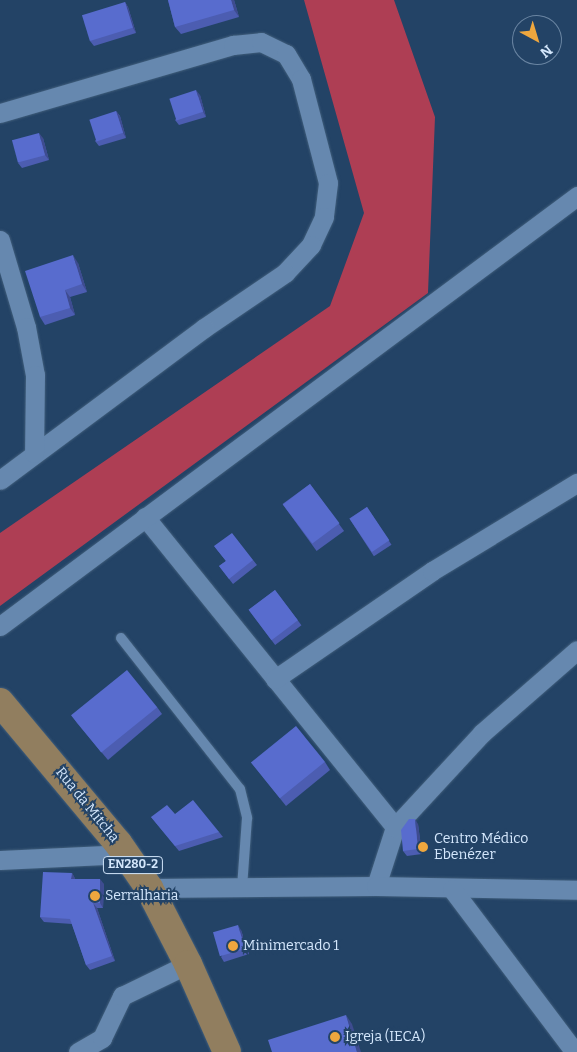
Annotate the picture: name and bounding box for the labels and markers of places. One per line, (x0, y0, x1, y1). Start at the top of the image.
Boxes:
place label: Centro Médico Ebenézer (434, 831, 528, 864)
marker: Centro Médico Ebenézer (416, 840, 430, 854)
place label: Serralharia (105, 888, 178, 904)
marker: Serralharia (89, 890, 101, 902)
place label: Minimercado 1 (243, 938, 339, 954)
marker: Minimercado 1 (227, 940, 239, 952)
place label: Igreja (IECA) (345, 1029, 425, 1045)
marker: Igreja (IECA) (329, 1031, 341, 1043)

